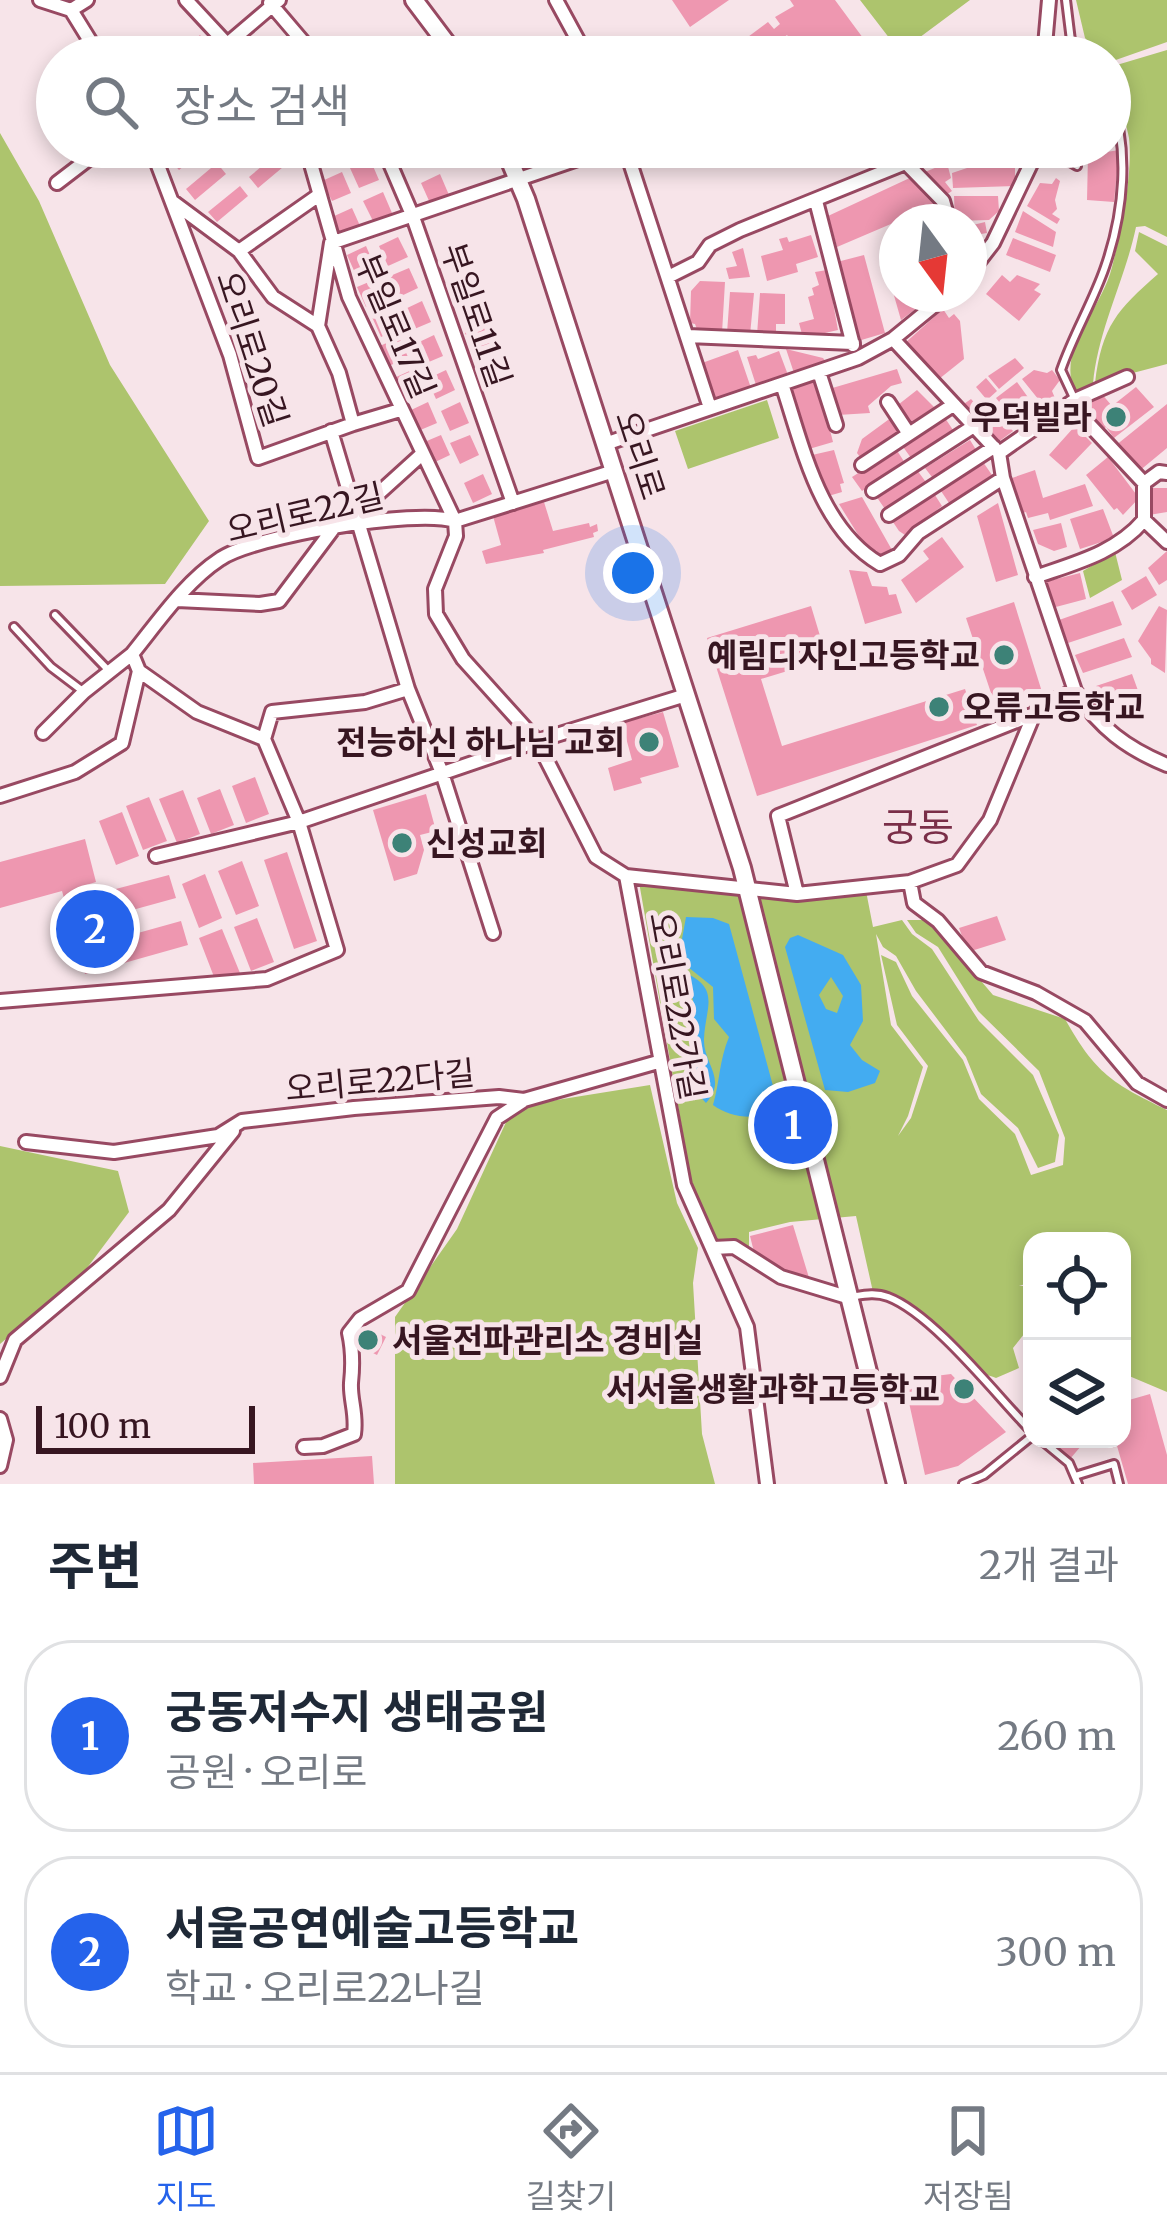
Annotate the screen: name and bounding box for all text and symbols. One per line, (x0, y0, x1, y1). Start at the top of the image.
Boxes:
search box (36, 36, 1131, 168)
icon: search (78, 69, 144, 135)
text: 장소 검색 (174, 78, 350, 134)
north arrow (879, 204, 987, 312)
street label: 부일로11길 (432, 237, 520, 393)
street label: 부일로17길 (346, 247, 444, 405)
street label: 오리로20길 (208, 266, 296, 432)
place label: 우덕빌라 (971, 397, 1092, 438)
marker: 우덕빌라 (1103, 404, 1129, 430)
street label: 오리로 (606, 405, 674, 505)
street label: 오리로22길 (222, 475, 388, 551)
your location (603, 543, 663, 603)
place label: 예림디자인고등학교 (707, 635, 980, 676)
marker: 예림디자인고등학교 (991, 642, 1017, 668)
place label: 오류고등학교 (963, 687, 1145, 728)
marker: 오류고등학교 (926, 694, 952, 720)
place label: 전능하신 하나님 교회 (336, 722, 625, 763)
marker: 전능하신 하나님 교회 (636, 729, 662, 755)
district label: 궁동 (882, 803, 954, 852)
place label: 신성교회 (426, 823, 547, 864)
marker: 신성교회 (389, 830, 415, 856)
pin: 2 (56, 884, 134, 974)
street label: 오리로22가길 (640, 909, 714, 1103)
street label: 오리로22다길 (283, 1052, 477, 1110)
pin: 1 (754, 1080, 832, 1170)
map controls (1023, 1232, 1131, 1448)
button: locate (1023, 1232, 1131, 1340)
place label: 서울전파관리소 경비실 (392, 1320, 703, 1361)
marker: 서울전파관리소 경비실 (355, 1327, 381, 1353)
button: layers (1023, 1340, 1131, 1448)
place label: 서서울생활과학고등학교 (606, 1369, 940, 1410)
marker: 서서울생활과학고등학교 (951, 1376, 977, 1402)
scale bar (36, 1400, 255, 1453)
text: 100 m (54, 1406, 151, 1447)
text: 주변 (48, 1534, 142, 1598)
text: 2개 결과 (979, 1541, 1119, 1590)
text: 궁동저수지 생태공원 (165, 1684, 548, 1740)
text: 1 (81, 1712, 99, 1761)
text: 260 m (997, 1712, 1116, 1761)
text: 공원 · 오리로 (165, 1748, 367, 1797)
text: 서울공연예술고등학교 (165, 1900, 579, 1956)
text: 2 (79, 1928, 101, 1977)
text: 300 m (996, 1928, 1116, 1977)
text: 학교 · 오리로22나길 (165, 1964, 485, 2013)
tab: 지도 (153, 2098, 219, 2218)
tab: 길찾기 (525, 2098, 616, 2218)
tab: 저장됨 (923, 2098, 1014, 2218)

